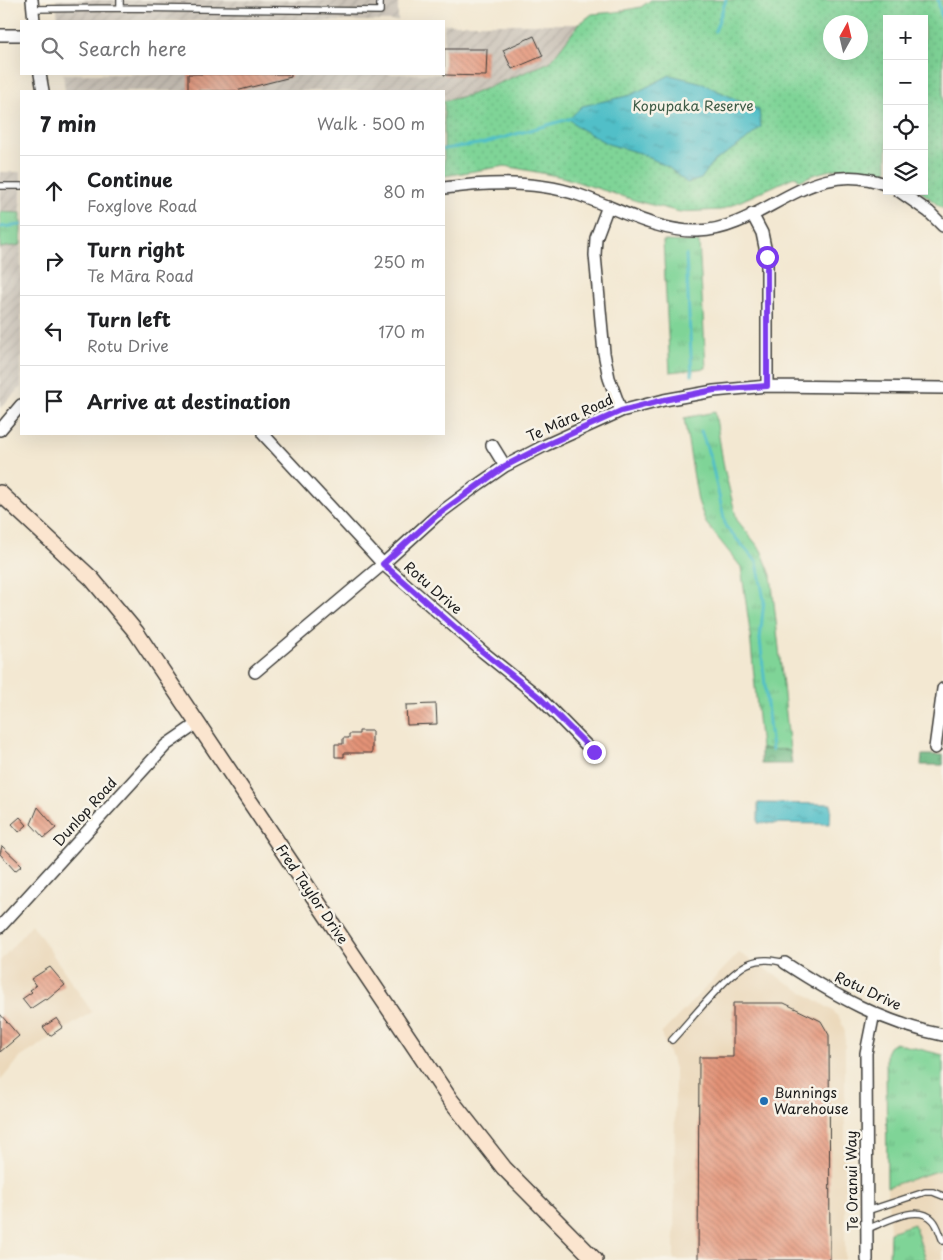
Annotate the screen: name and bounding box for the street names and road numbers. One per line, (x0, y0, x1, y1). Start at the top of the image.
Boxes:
street label: Te Māra Road (523, 388, 617, 447)
street label: Rotu Drive (399, 556, 467, 619)
street label: Dunlop Road (48, 772, 121, 851)
street label: Fred Taylor Drive (271, 840, 354, 948)
street label: Rotu Drive (831, 966, 905, 1015)
street label: Te Oranui Way (840, 1130, 863, 1232)

